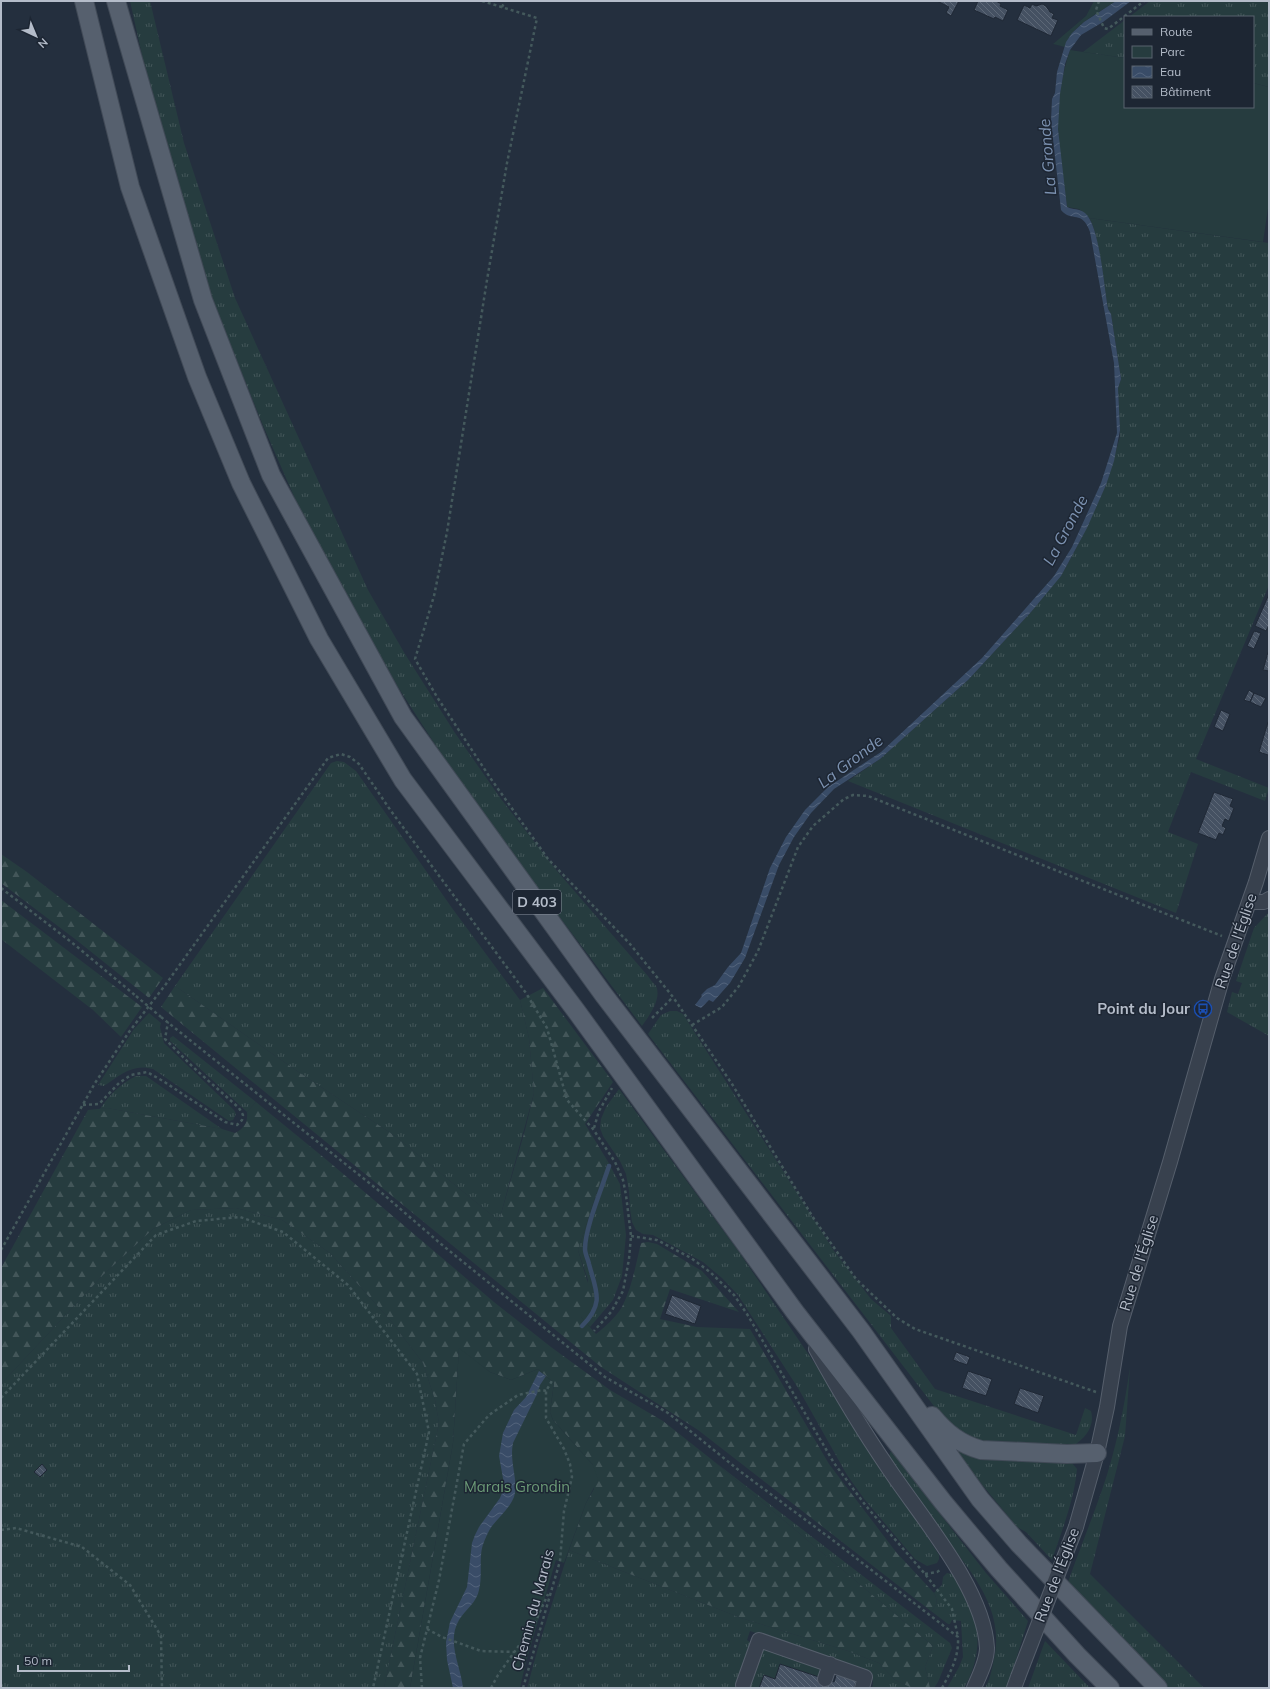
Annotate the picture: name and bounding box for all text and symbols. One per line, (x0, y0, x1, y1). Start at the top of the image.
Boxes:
north arrow (16, 16, 56, 56)
legend (1124, 16, 1254, 108)
text: Route (1160, 24, 1193, 39)
text: N (35, 35, 51, 51)
text: Parc (1160, 44, 1185, 59)
text: Eau (1160, 64, 1181, 79)
text: Bâtiment (1160, 84, 1211, 99)
water label: La Gronde (1034, 118, 1060, 196)
water label: La Gronde (1038, 491, 1092, 569)
water label: La Gronde (813, 730, 887, 792)
road number: D 403 (513, 890, 561, 914)
street label: Rue de l'Église (1210, 891, 1261, 991)
place label: Point du Jour (1097, 999, 1190, 1018)
bus stop icon: Point du Jour (1193, 999, 1213, 1019)
street label: Rue de l'Église (1115, 1212, 1162, 1313)
park label: Marais Grondin (464, 1477, 570, 1496)
street label: Rue de l'Église (1030, 1525, 1083, 1625)
street label: Chemin du Marais (507, 1547, 558, 1673)
scale bar (18, 1647, 129, 1673)
text: 50 m (24, 1653, 52, 1668)

